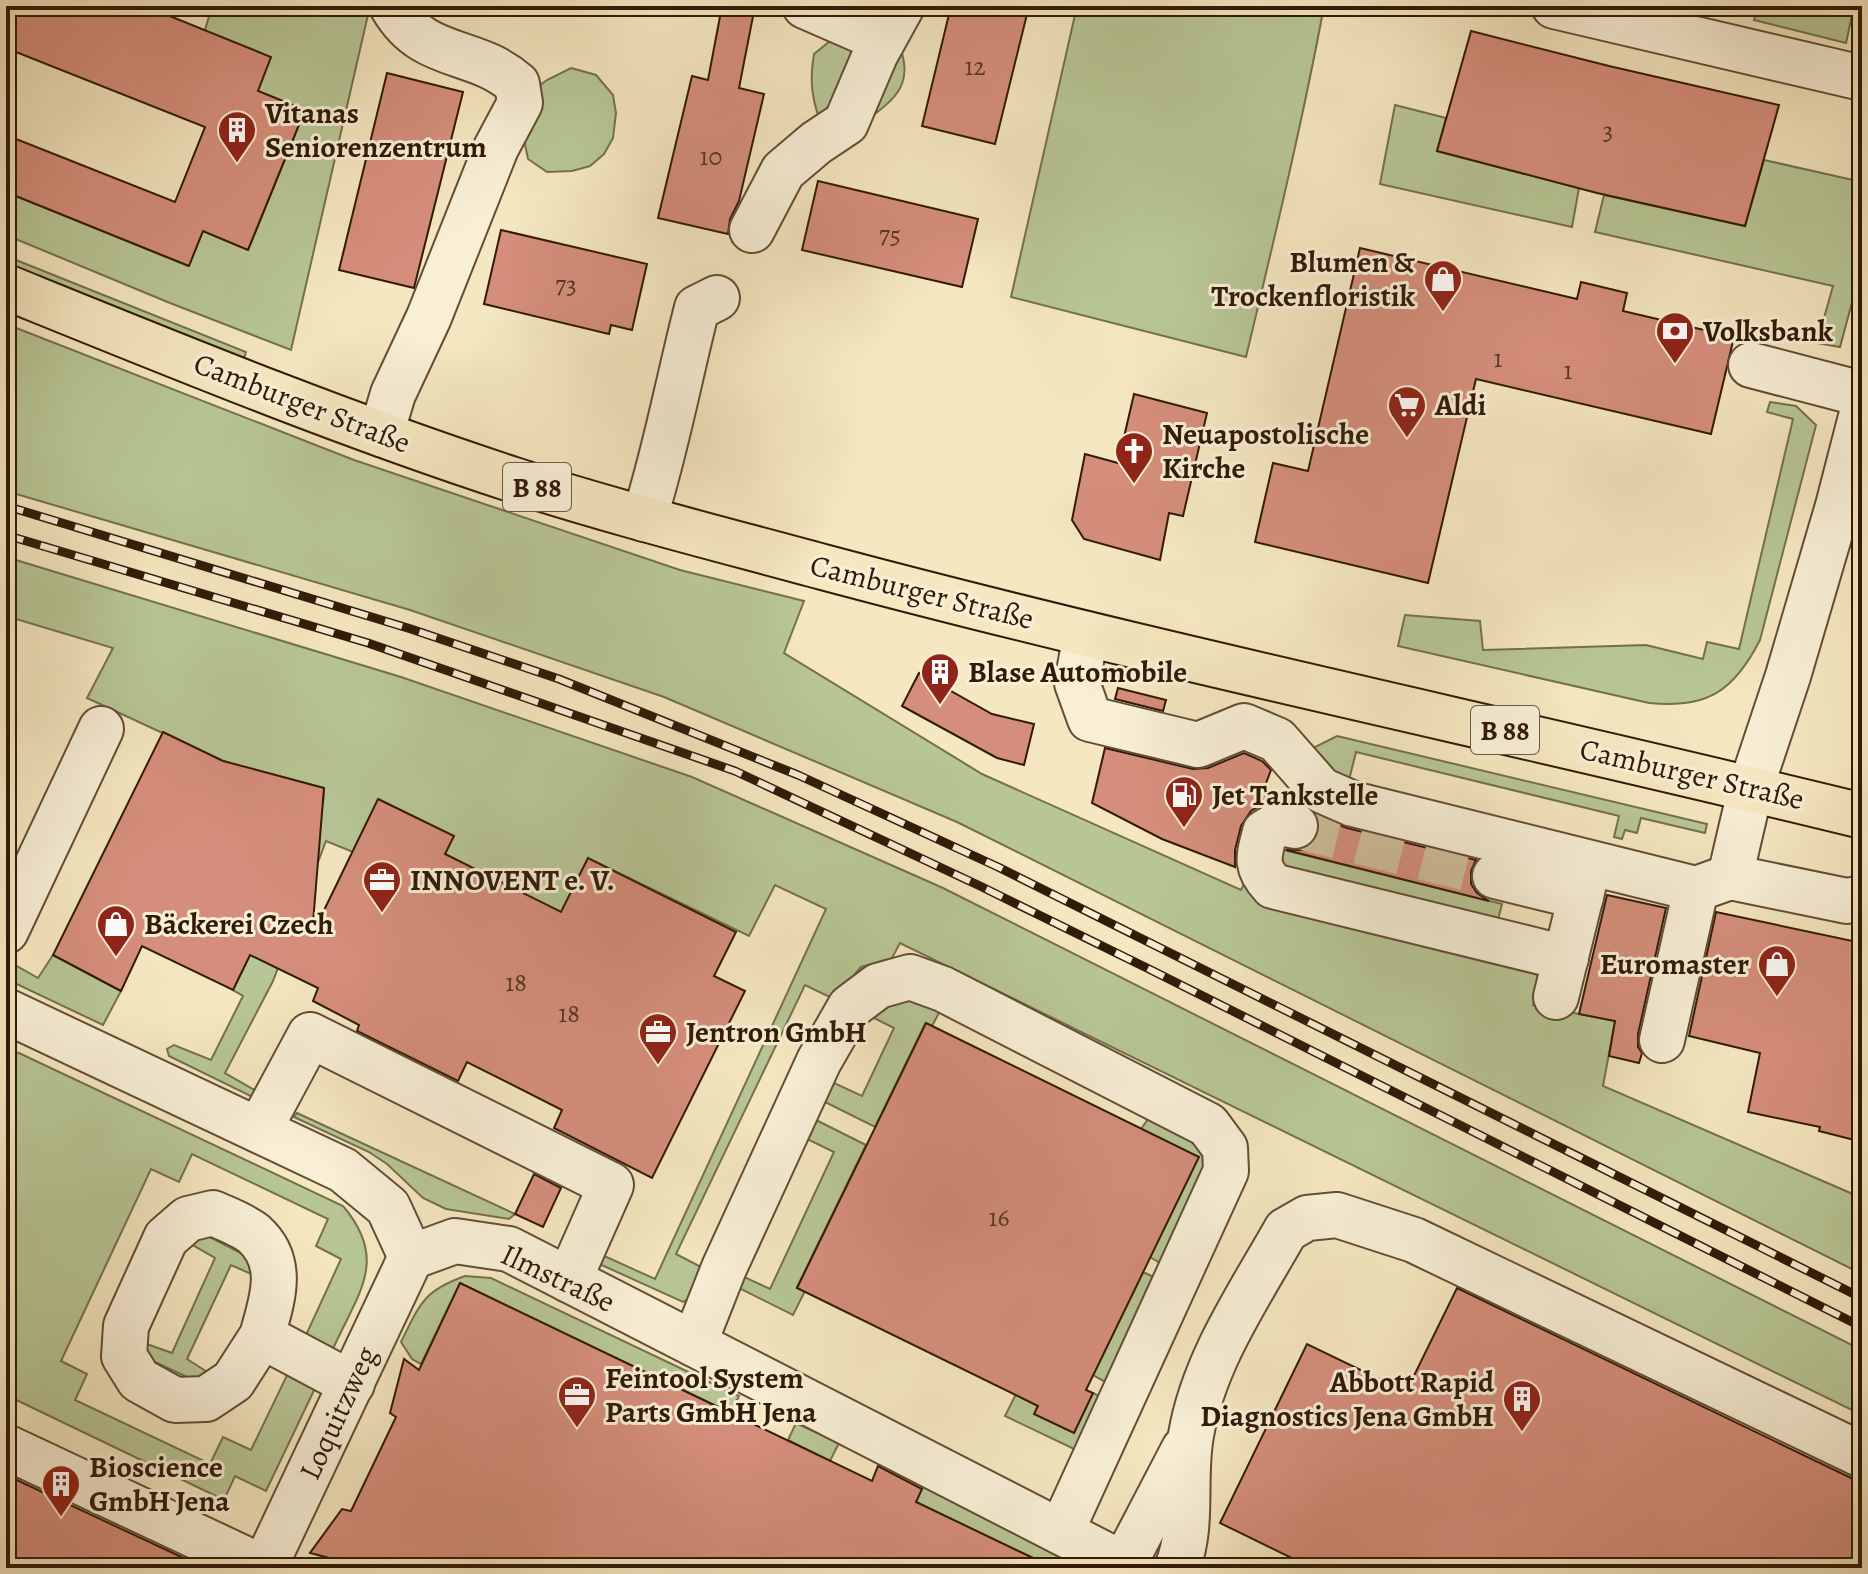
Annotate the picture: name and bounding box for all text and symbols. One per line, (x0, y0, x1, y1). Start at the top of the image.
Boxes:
house number: 12 (964, 49, 986, 84)
place label: Vitanas Seniorenzentrum (264, 93, 487, 167)
building icon: Vitanas Seniorenzentrum (216, 109, 258, 164)
house number: 3 (1603, 113, 1613, 148)
house number: 10 (700, 139, 722, 174)
house number: 75 (879, 217, 901, 252)
place label: Blumen & Trockenfloristik (1211, 242, 1415, 316)
shop icon: Blumen & Trockenfloristik (1422, 258, 1464, 313)
house number: 73 (555, 267, 577, 302)
bank icon: Volksbank (1654, 310, 1696, 365)
place label: Volksbank (1702, 311, 1834, 351)
house number: 1 (1494, 341, 1503, 376)
street label: Camburger Straße (188, 343, 416, 463)
house number: 1 (1564, 353, 1573, 388)
supermarket icon: Aldi (1386, 384, 1428, 439)
place label: Aldi (1434, 385, 1487, 425)
place label: Neuapostolische Kirche (1162, 414, 1369, 488)
church icon: Neuapostolische Kirche (1113, 430, 1155, 485)
road number: B 88 (503, 463, 571, 511)
street label: Camburger Straße (806, 545, 1038, 639)
building icon: Blase Automobile (919, 651, 961, 706)
place label: Blase Automobile (968, 652, 1187, 692)
road number: B 88 (1471, 706, 1539, 754)
street label: Camburger Straße (1576, 729, 1808, 819)
fuel station icon: Jet Tankstelle (1163, 774, 1205, 829)
place label: Jet Tankstelle (1212, 775, 1378, 815)
office icon: INNOVENT e. V. (361, 859, 403, 914)
place label: INNOVENT e. V. (410, 860, 615, 900)
shop icon: Bäckerei Czech (95, 903, 137, 958)
place label: Bäckerei Czech (144, 904, 334, 944)
shop icon: Euromaster (1756, 943, 1798, 998)
place label: Euromaster (1600, 944, 1749, 984)
house number: 18 (505, 965, 527, 1000)
house number: 18 (558, 996, 580, 1031)
office icon: Jentron GmbH (637, 1011, 679, 1066)
place label: Jentron GmbH (686, 1012, 867, 1052)
house number: 16 (989, 1200, 1009, 1235)
street label: Ilmstraße (495, 1234, 621, 1322)
street label: Loquitzweg (290, 1340, 386, 1486)
place label: Feintool System Parts GmbH Jena (605, 1358, 817, 1432)
place label: Abbott Rapid Diagnostics Jena GmbH (1200, 1362, 1495, 1436)
office icon: Feintool System Parts GmbH Jena (556, 1374, 598, 1429)
building icon: Abbott Rapid Diagnostics Jena GmbH (1501, 1378, 1543, 1433)
place label: Bioscience GmbH Jena (89, 1447, 230, 1521)
building icon: Bioscience GmbH Jena (40, 1463, 82, 1518)

